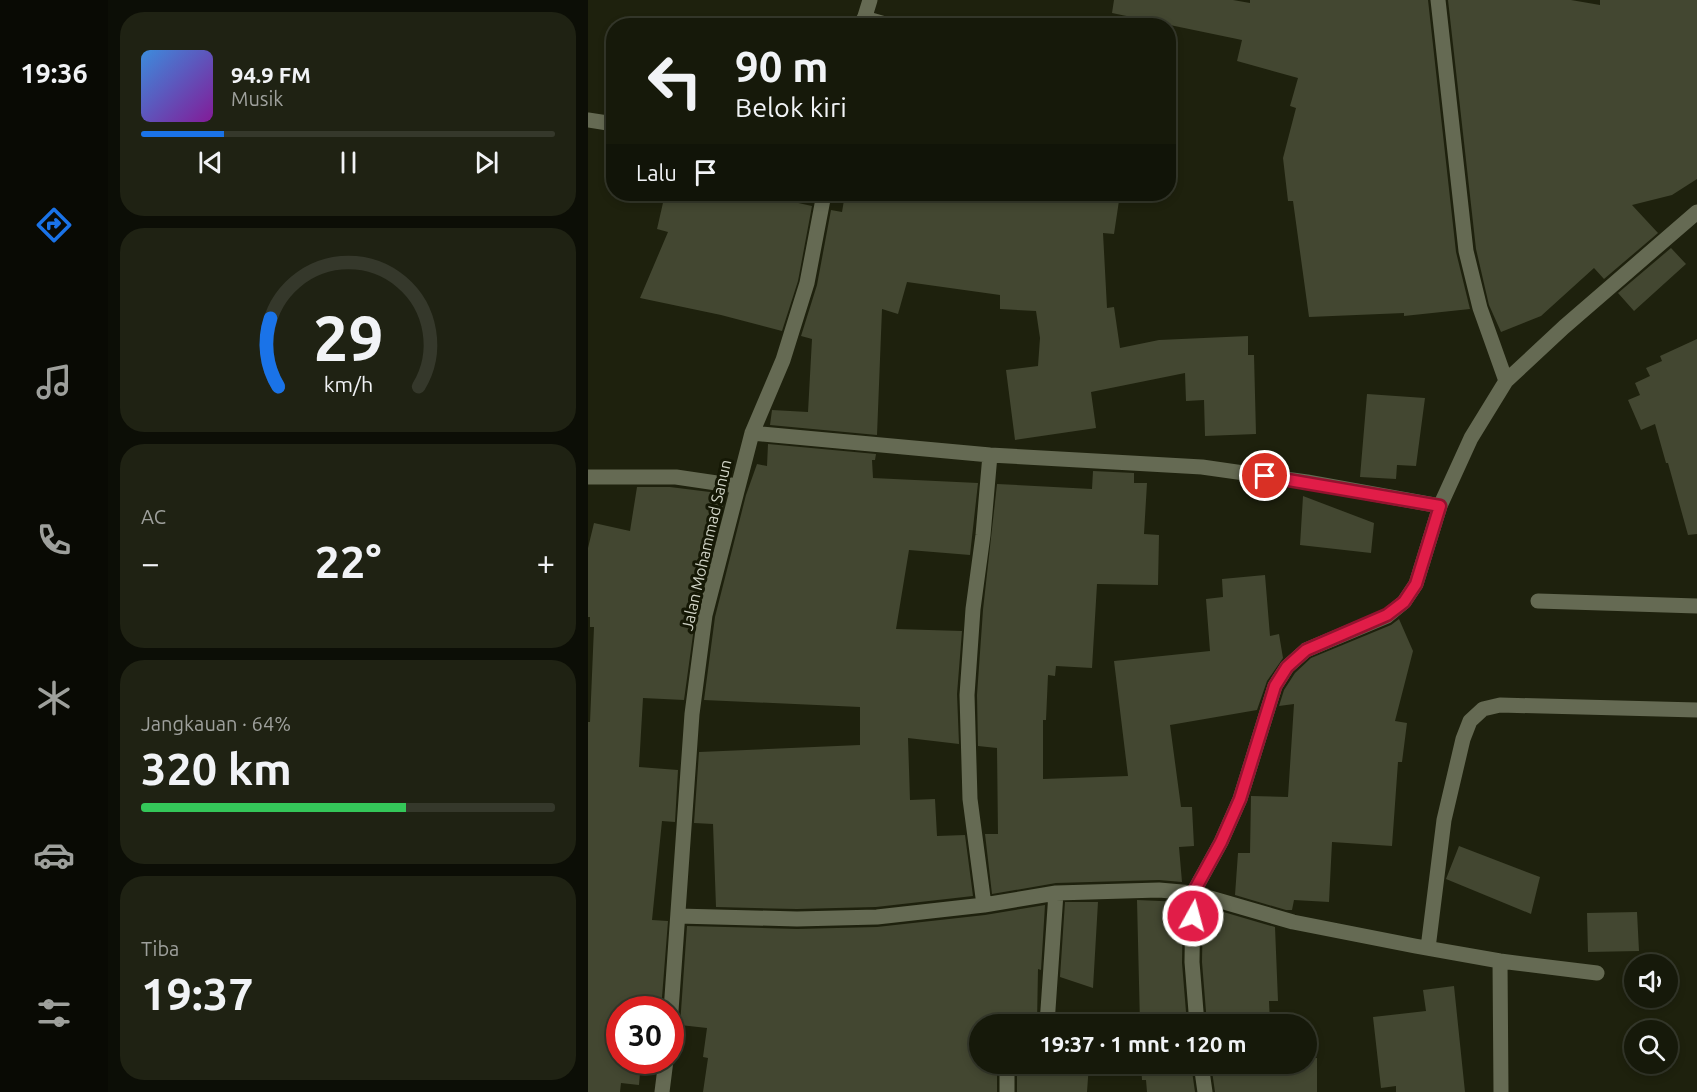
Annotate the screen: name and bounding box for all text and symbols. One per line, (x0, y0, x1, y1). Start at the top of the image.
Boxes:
icon: left (636, 42, 714, 120)
text: 90 m (735, 43, 829, 90)
text: 19:36 (20, 58, 88, 88)
text: 94.9 FM (231, 62, 311, 87)
text: Musik (231, 87, 283, 110)
text: Belok kiri (735, 92, 847, 122)
icon: previous (194, 146, 227, 179)
icon: pause (332, 146, 365, 179)
icon: next (470, 146, 503, 179)
icon: arrive (689, 156, 722, 189)
text: Lalu (636, 160, 677, 185)
icon: directions (33, 204, 75, 246)
text: 29 (313, 303, 383, 373)
icon: music (33, 361, 75, 403)
text: km/h (323, 372, 373, 396)
pin (1239, 450, 1290, 501)
street label: Jalan Mohammad Sanun (678, 458, 734, 632)
icon: arrive (1248, 459, 1281, 492)
text: AC (141, 505, 166, 528)
icon: phone (33, 519, 75, 561)
text: 22° (315, 536, 381, 587)
text: − (141, 544, 160, 581)
text: + (536, 544, 555, 581)
icon: climate (33, 677, 75, 719)
text: Jangkauan · 64% (141, 712, 291, 735)
text: 320 km (141, 743, 292, 794)
icon: car (33, 834, 75, 876)
position arrow (1161, 884, 1225, 948)
text: Tiba (141, 937, 179, 960)
map controls (1624, 954, 1678, 1074)
button: sound (1624, 954, 1678, 1008)
text: 19:37 (141, 968, 254, 1019)
icon: filters (33, 992, 75, 1034)
speed limit sign: 30 (606, 996, 684, 1074)
button: search (1624, 1020, 1678, 1074)
text: 19:37 · 1 mnt · 120 m (1039, 1031, 1247, 1056)

